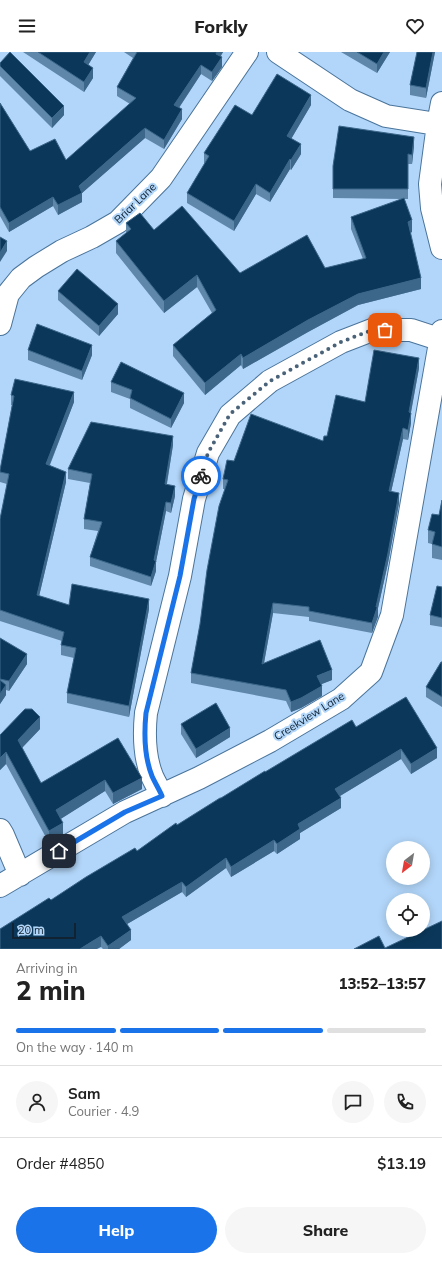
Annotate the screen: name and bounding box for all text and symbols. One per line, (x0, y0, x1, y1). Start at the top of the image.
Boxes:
icon: menu (16, 15, 38, 37)
text: Forkly (194, 15, 248, 38)
icon: heart (404, 15, 426, 37)
street label: Briar Lane (111, 180, 159, 226)
pin (368, 313, 402, 347)
icon: bag (374, 319, 396, 341)
courier (181, 456, 221, 496)
icon: bike (190, 465, 212, 487)
street label: Creekview Lane (271, 689, 347, 743)
pin (42, 834, 76, 868)
icon: home (48, 840, 70, 862)
north arrow (386, 841, 430, 885)
map controls (386, 841, 430, 937)
button: locate (386, 893, 430, 937)
scale bar (12, 921, 76, 940)
text: 20 m (18, 923, 44, 937)
text: Arriving in (16, 960, 78, 976)
text: 2 min (16, 974, 86, 1007)
text: 13:52–13:57 (339, 974, 426, 993)
text: On the way · 140 m (16, 1039, 133, 1055)
button: person (16, 1081, 58, 1123)
button: chat (332, 1081, 374, 1123)
button: phone (384, 1081, 426, 1123)
text: Sam (68, 1084, 100, 1103)
text: Courier · 4.9 (68, 1103, 139, 1119)
text: Order #4850 (16, 1154, 104, 1173)
text: $13.19 (377, 1154, 426, 1173)
button: Help (16, 1207, 217, 1253)
button: Share (225, 1207, 426, 1253)

